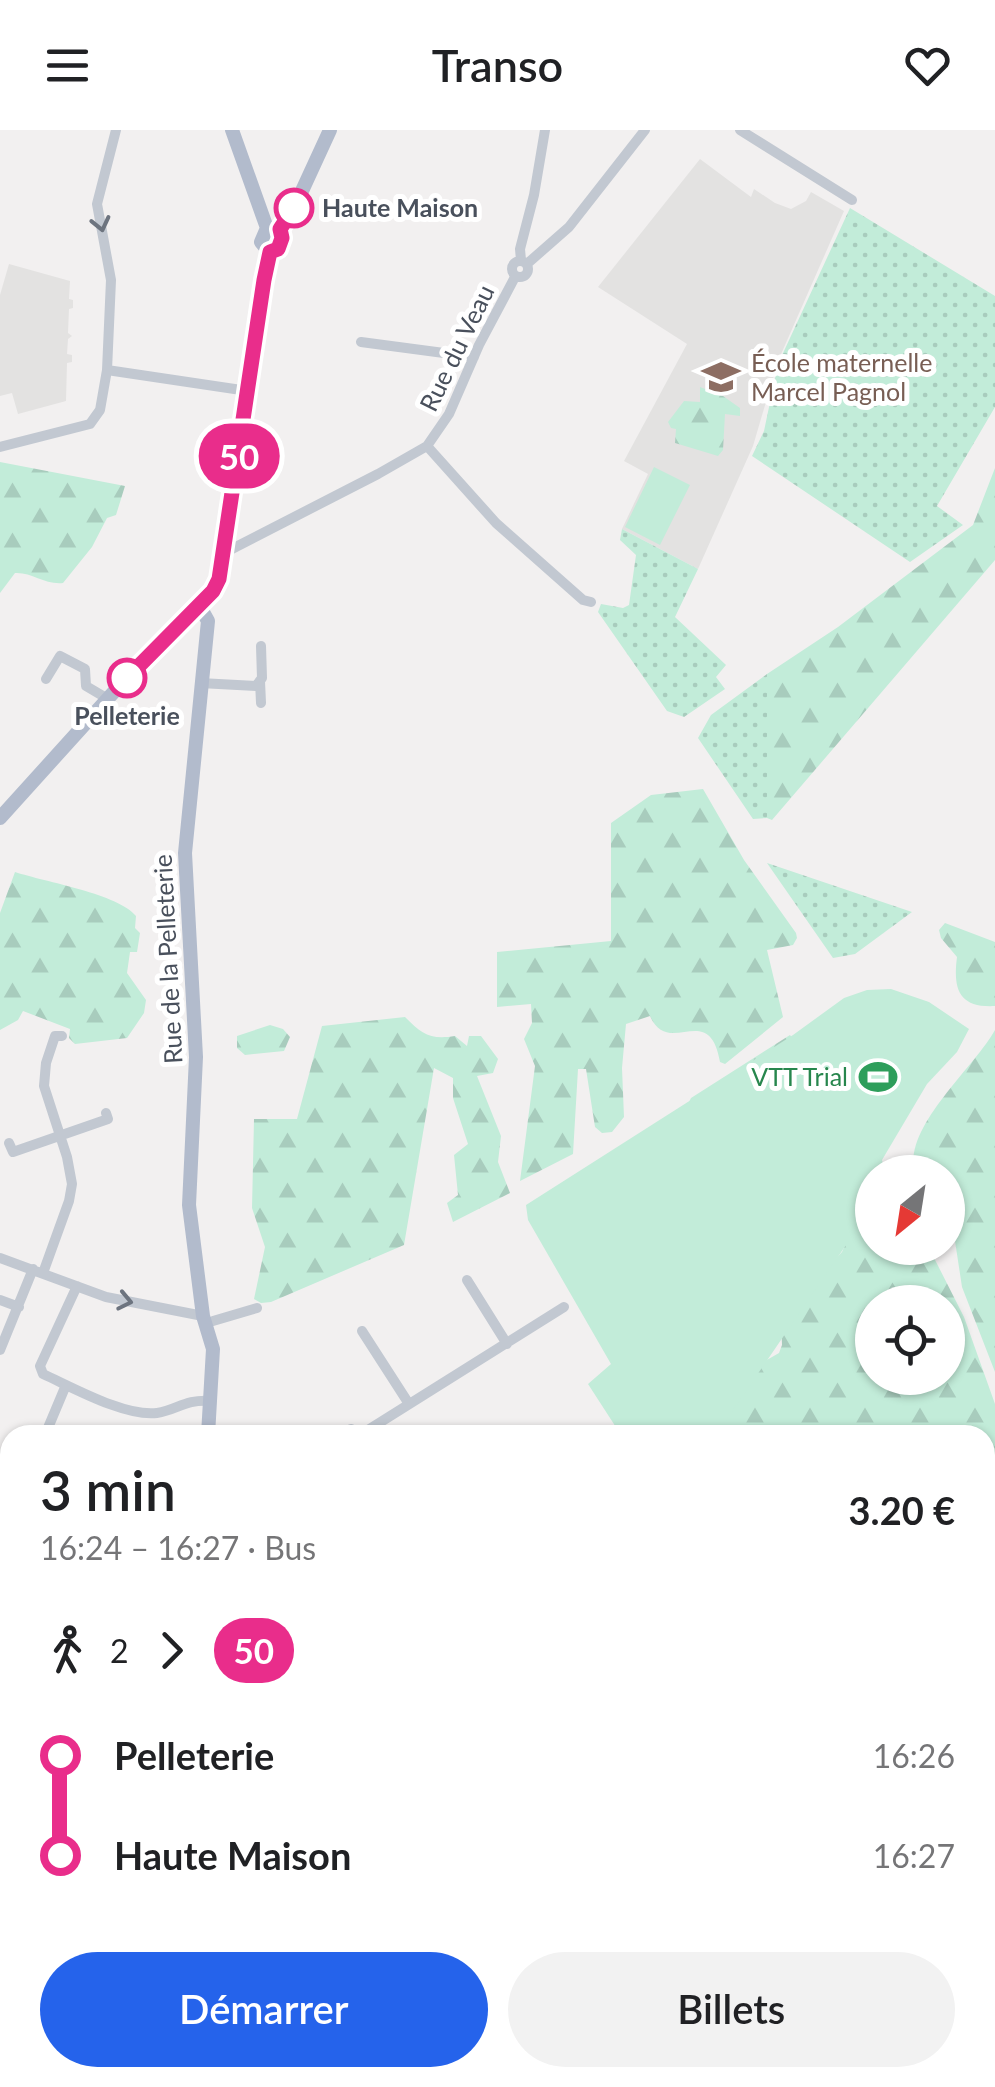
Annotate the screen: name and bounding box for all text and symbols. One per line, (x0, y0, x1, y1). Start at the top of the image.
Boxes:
icon: menu (40, 38, 95, 93)
text: Transo (432, 38, 563, 92)
icon: heart (900, 38, 955, 93)
marker: Haute Maison (275, 189, 313, 227)
place label: Haute Maison (322, 192, 478, 222)
one-way arrow (89, 215, 110, 232)
street label: Rue du Veau (413, 280, 500, 416)
place label: École maternelle Marcel Pagnol (751, 347, 932, 406)
school or university icon: École maternelle Marcel Pagnol (700, 356, 742, 398)
line badge: 50 (194, 424, 284, 488)
text: 50 (219, 435, 259, 477)
marker: Pelleterie (108, 659, 146, 697)
place label: Pelleterie (74, 700, 180, 730)
street label: Rue de la Pelleterie (147, 853, 187, 1065)
sports icon: VTT Trial (857, 1056, 899, 1098)
place label: VTT Trial (751, 1061, 848, 1091)
north arrow (855, 1155, 965, 1265)
map controls (855, 1155, 965, 1395)
button: locate (855, 1285, 965, 1395)
one-way arrow (116, 1289, 133, 1310)
text: 3 min (40, 1457, 176, 1523)
text: 3.20 € (849, 1487, 955, 1533)
text: 16:24 – 16:27 · Bus (40, 1528, 316, 1567)
icon: walk (40, 1623, 95, 1678)
icon: forward (144, 1623, 199, 1678)
text: 50 (234, 1629, 274, 1671)
text: 2 (110, 1631, 129, 1670)
text: Pelleterie (114, 1732, 274, 1778)
text: 16:26 (873, 1736, 955, 1775)
text: Haute Maison (114, 1832, 351, 1878)
text: 16:27 (873, 1836, 955, 1875)
button: Démarrer (40, 1952, 488, 2067)
button: Billets (508, 1952, 955, 2067)

